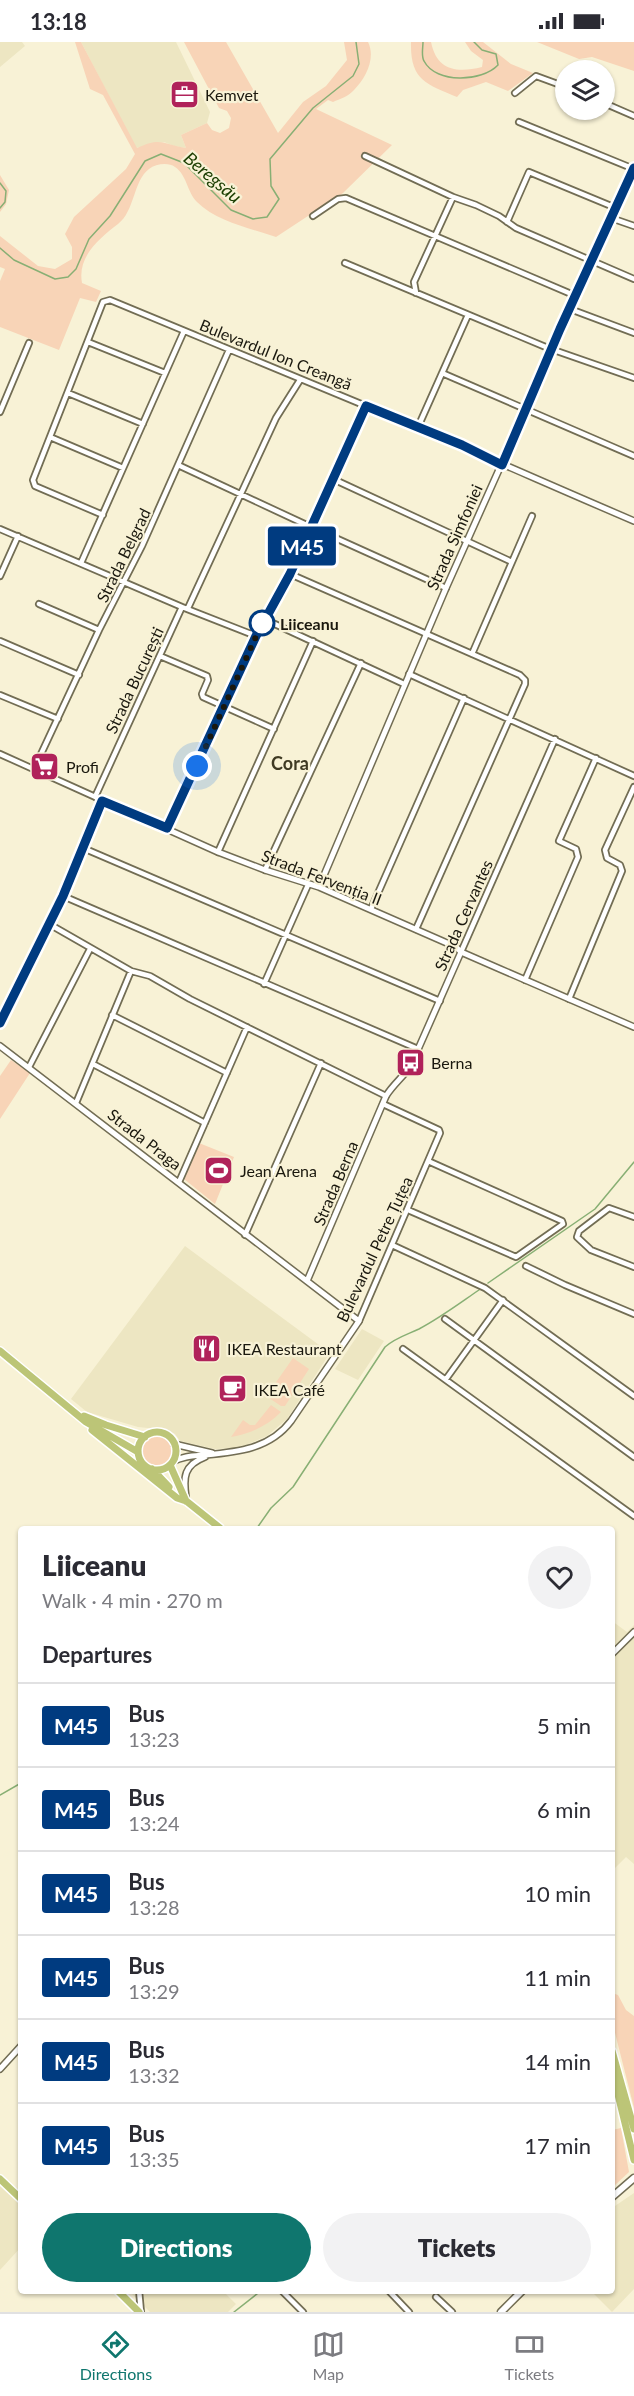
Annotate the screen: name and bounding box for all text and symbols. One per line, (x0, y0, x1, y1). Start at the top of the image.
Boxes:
text: 13:18 (30, 8, 87, 35)
map controls (555, 60, 615, 120)
button: layers (555, 60, 615, 120)
office icon: Kemvet (168, 78, 200, 110)
place label: Kemvet (205, 85, 259, 104)
water label: Beregsău (180, 147, 246, 207)
street label: Bulevardul Ion Creangă (197, 315, 355, 393)
street label: Strada Simfoniei (422, 481, 486, 593)
street label: Strada Belgrad (92, 505, 154, 605)
line badge: M45 (268, 526, 336, 566)
text: M45 (280, 534, 324, 559)
marker: Liiceanu (249, 610, 275, 636)
place label: Liiceanu (280, 614, 339, 633)
street label: Strada București (101, 624, 167, 736)
supermarket icon: Profi (29, 750, 61, 782)
your location (182, 751, 212, 781)
district label: Cora (271, 752, 309, 774)
place label: Profi (66, 757, 99, 776)
street label: Strada Fervenția II (259, 845, 385, 909)
street label: Strada Cervantes (430, 857, 496, 973)
bus stop icon: Berna (394, 1046, 426, 1078)
place label: Berna (431, 1053, 472, 1072)
street label: Strada Praga (104, 1104, 186, 1174)
street label: Strada Berna (309, 1138, 361, 1228)
sports icon: Jean Arena (203, 1154, 235, 1186)
place label: Jean Arena (240, 1161, 317, 1180)
street label: Bulevardul Petre Țuțea (332, 1173, 416, 1325)
restaurant icon: IKEA Restaurant (190, 1332, 222, 1364)
place label: IKEA Restaurant (227, 1339, 342, 1358)
cafe icon: IKEA Café (217, 1373, 249, 1405)
place label: IKEA Café (254, 1380, 325, 1399)
button: heart (528, 1546, 591, 1609)
text: Liiceanu (42, 1548, 147, 1582)
text: Walk · 4 min · 270 m (42, 1588, 223, 1612)
text: Departures (42, 1641, 152, 1668)
text: Bus (128, 1700, 165, 1727)
text: 5 min (537, 1712, 591, 1739)
text: M45 (54, 1713, 98, 1738)
text: 13:23 (128, 1727, 180, 1751)
text: Bus (128, 1784, 165, 1811)
text: 6 min (537, 1796, 591, 1823)
text: M45 (54, 1797, 98, 1822)
text: 13:24 (128, 1811, 180, 1835)
text: Bus (128, 1868, 165, 1895)
text: 10 min (524, 1880, 591, 1907)
text: M45 (54, 1881, 98, 1906)
text: 13:28 (128, 1895, 180, 1919)
text: Bus (128, 1952, 165, 1979)
text: 11 min (524, 1964, 591, 1991)
text: M45 (54, 1965, 98, 1990)
text: 13:29 (128, 1979, 180, 2003)
text: Bus (128, 2036, 165, 2063)
text: 14 min (524, 2048, 591, 2075)
text: M45 (54, 2049, 98, 2074)
text: 13:32 (128, 2063, 180, 2087)
text: Bus (128, 2120, 165, 2147)
text: 17 min (524, 2132, 591, 2159)
text: M45 (54, 2133, 98, 2158)
text: 13:35 (128, 2147, 180, 2171)
button: Directions (42, 2213, 311, 2282)
button: Tickets (323, 2213, 591, 2282)
tab: Directions (80, 2328, 152, 2383)
tab: Map (312, 2328, 345, 2383)
tab: Tickets (505, 2328, 554, 2383)

